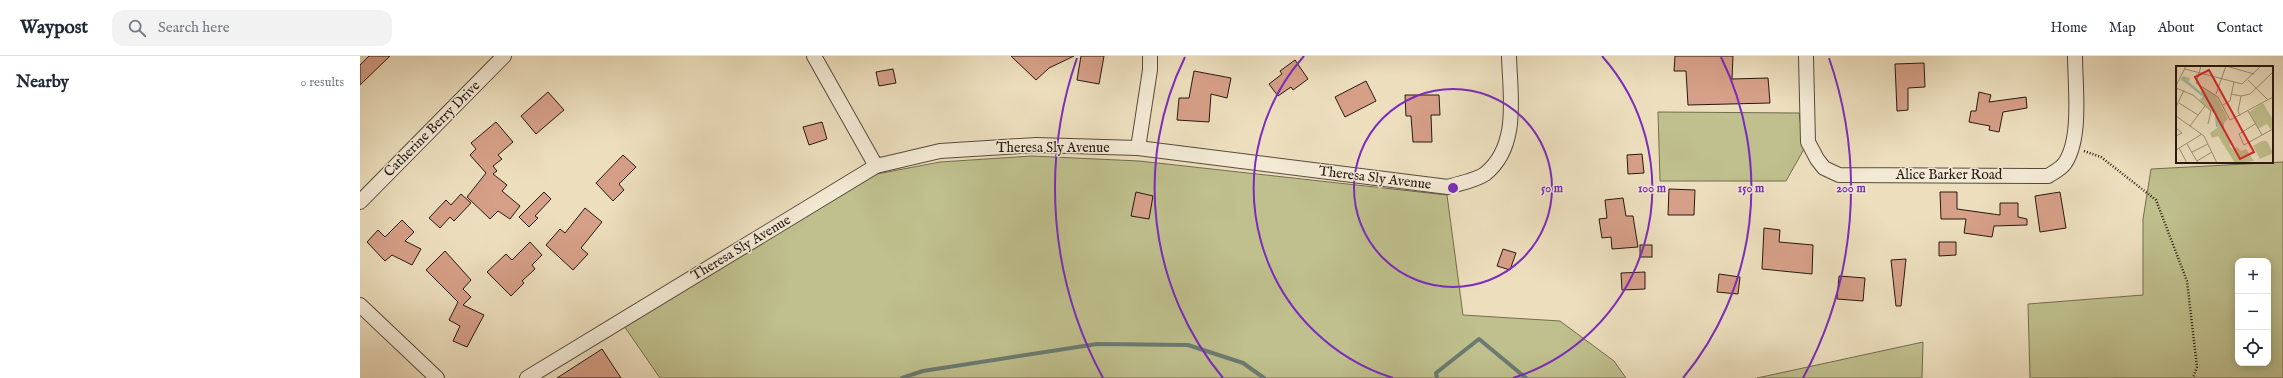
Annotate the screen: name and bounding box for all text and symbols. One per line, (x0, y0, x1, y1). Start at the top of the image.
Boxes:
search box (112, 10, 392, 46)
text: Waypost (20, 16, 88, 40)
icon: search (126, 17, 148, 39)
text: Search here (158, 18, 230, 37)
text: Home (2051, 19, 2087, 37)
text: Map (2109, 19, 2136, 37)
text: About (2158, 19, 2194, 37)
text: Contact (2216, 19, 2263, 37)
inset map (2176, 66, 2273, 163)
text: Nearby (16, 72, 69, 93)
text: 0 results (300, 74, 344, 91)
street label: Catherine Berry Drive (380, 77, 484, 181)
street label: Theresa Sly Avenue (996, 139, 1110, 157)
street label: Theresa Sly Avenue (1318, 162, 1433, 194)
street label: Alice Barker Road (1895, 166, 2003, 184)
centre of rings (1446, 181, 1460, 195)
text: 50 m (1541, 181, 1564, 196)
text: 100 m (1638, 181, 1667, 196)
text: 150 m (1738, 181, 1765, 196)
text: 200 m (1836, 181, 1866, 196)
street label: Theresa Sly Avenue (688, 211, 795, 285)
map controls (2235, 258, 2271, 366)
button: + (2235, 258, 2271, 294)
button: − (2235, 294, 2271, 330)
button: locate (2235, 330, 2271, 366)

